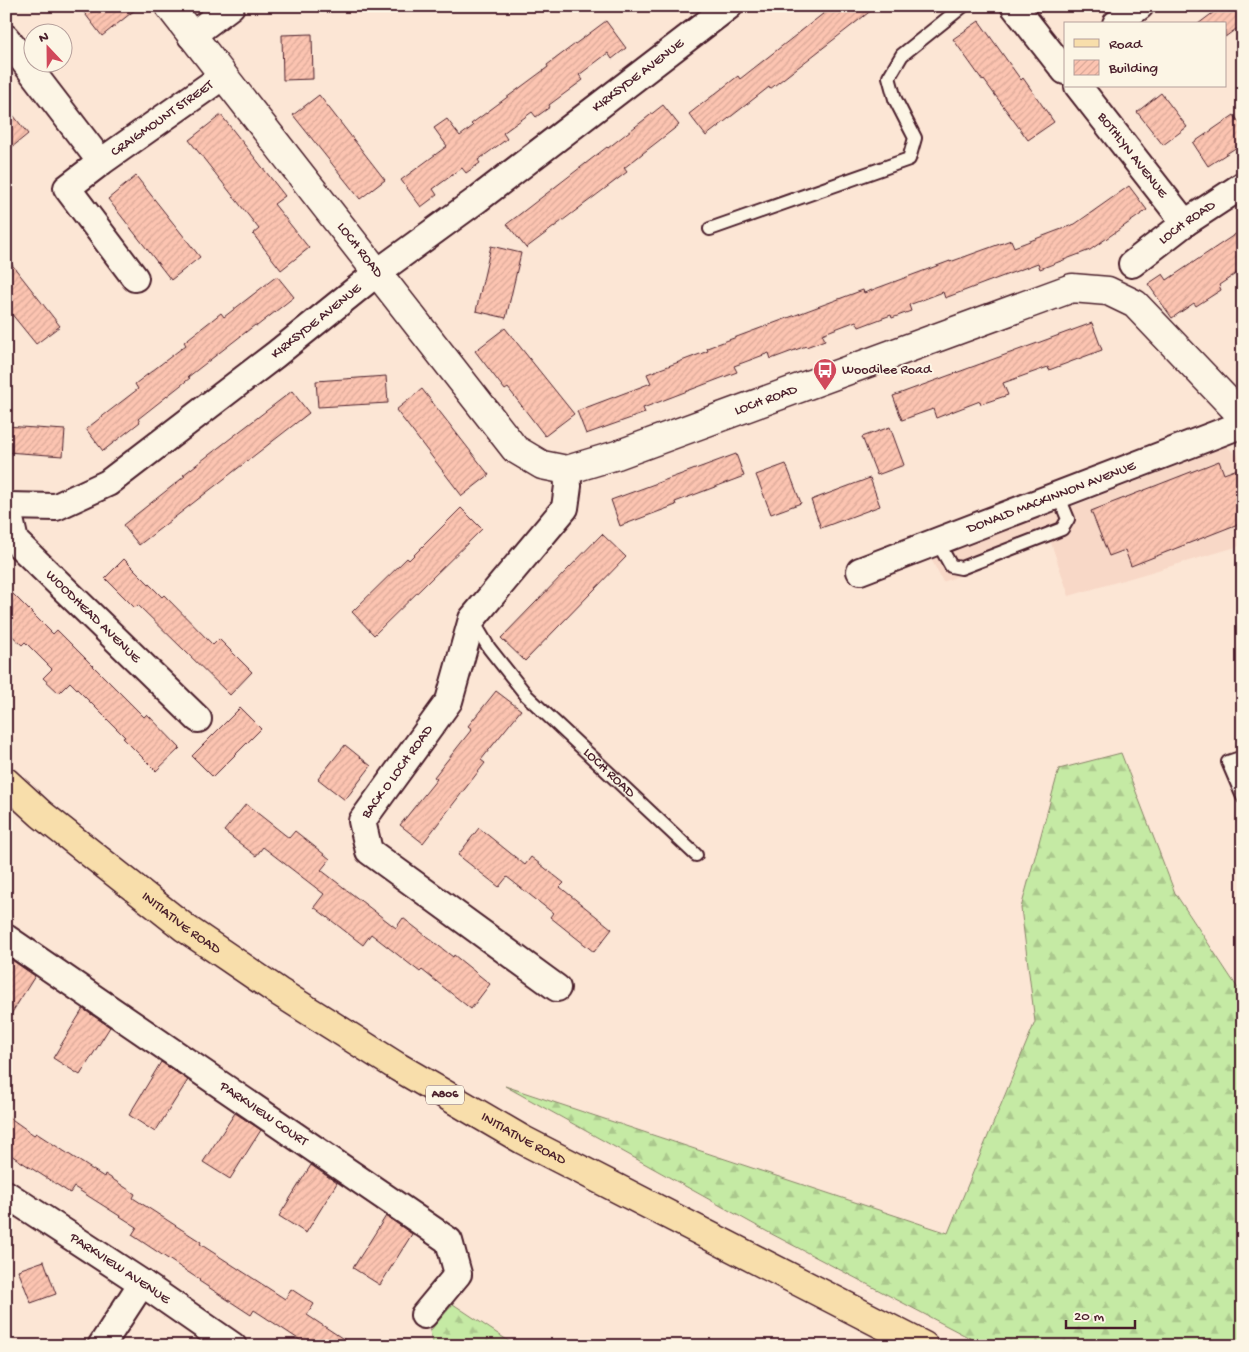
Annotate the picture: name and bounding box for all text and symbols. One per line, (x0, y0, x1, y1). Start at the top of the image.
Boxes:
north arrow (22, 22, 72, 72)
legend (1064, 22, 1226, 88)
text: N (37, 29, 51, 48)
street label: KIRKSYDE AVENUE (589, 34, 689, 116)
text: Road (1109, 36, 1143, 54)
text: Building (1108, 60, 1158, 78)
street label: CRAIGMOUNT STREET (108, 76, 217, 161)
street label: BOTHLYN AVENUE (1093, 108, 1172, 203)
street label: LOCH ROAD (1155, 196, 1220, 249)
street label: LOCH ROAD (333, 219, 387, 282)
street label: KIRKSYDE AVENUE (268, 279, 366, 363)
bus stop icon: Woodilee Road (812, 357, 838, 391)
place label: Woodilee Road (842, 362, 933, 379)
street label: LOCH ROAD (732, 381, 801, 420)
street label: DONALD MACKINNON AVENUE (964, 457, 1139, 538)
street label: WOODHEAD AVENUE (42, 567, 145, 668)
street label: BACK O LOCH ROAD (357, 721, 438, 823)
street label: LOCH ROAD (579, 744, 639, 802)
street label: INITIATIVE ROAD (138, 888, 225, 959)
street label: PARKVIEW COURT (215, 1077, 311, 1151)
road number: A806 (426, 1086, 464, 1104)
street label: INITIATIVE ROAD (478, 1109, 570, 1169)
street label: PARKVIEW AVENUE (65, 1229, 174, 1309)
scale bar (1066, 1297, 1135, 1329)
text: 20 m (1074, 1308, 1104, 1326)

